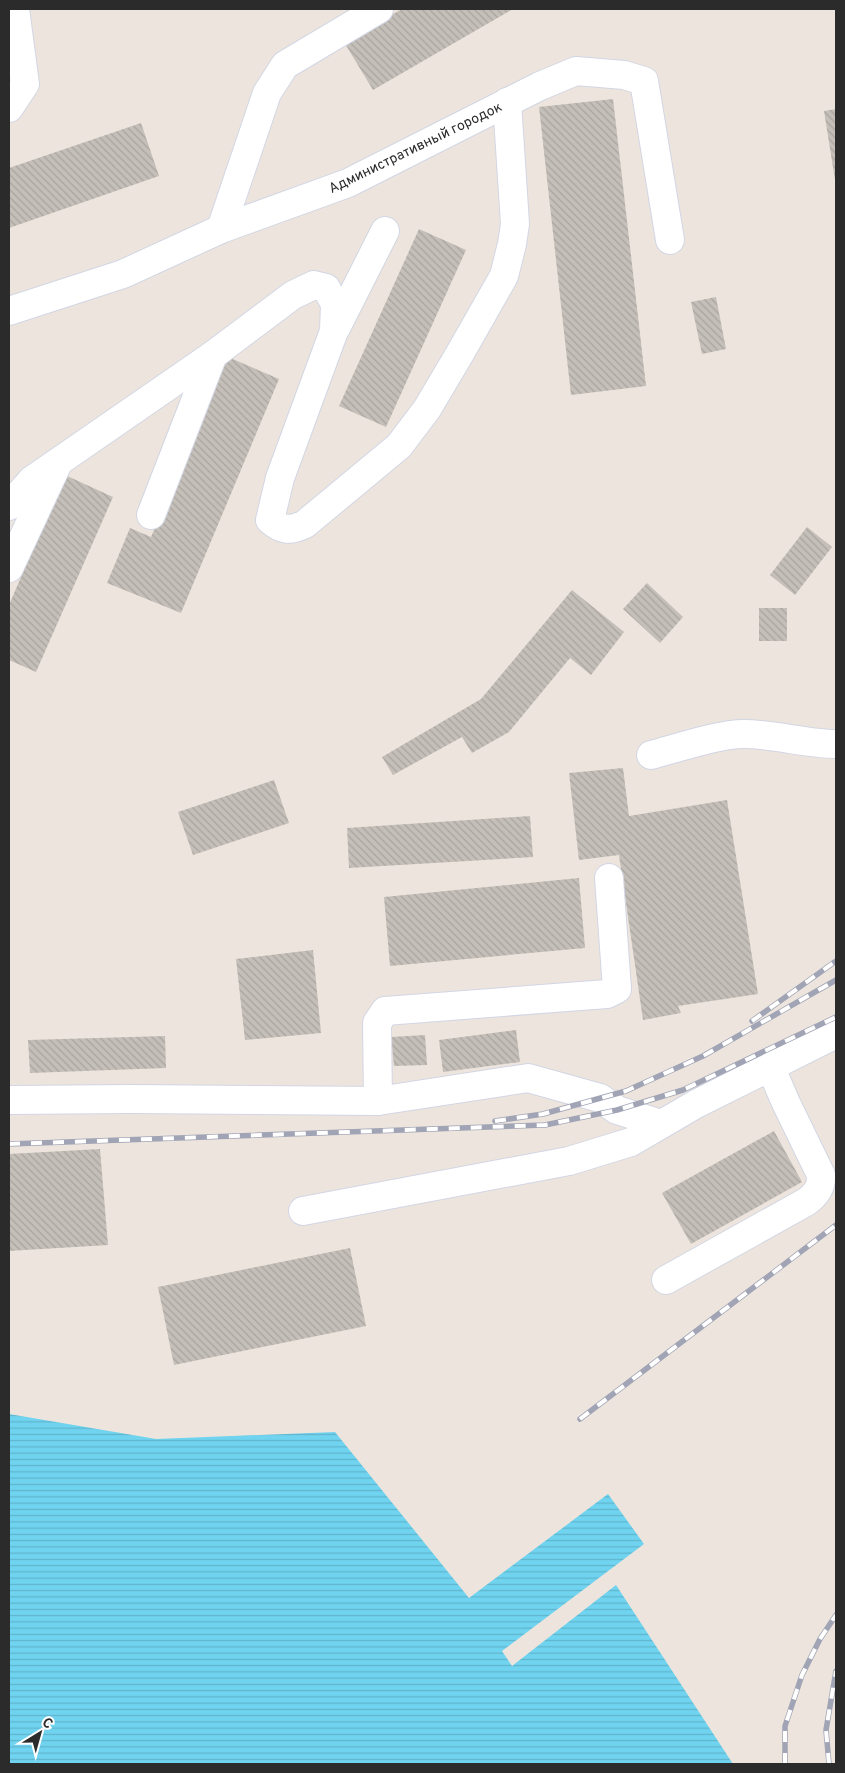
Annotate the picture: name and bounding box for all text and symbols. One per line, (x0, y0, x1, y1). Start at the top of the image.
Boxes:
street label: Административный городок (326, 99, 505, 198)
north arrow (15, 1708, 65, 1758)
text: С (38, 1714, 56, 1733)

